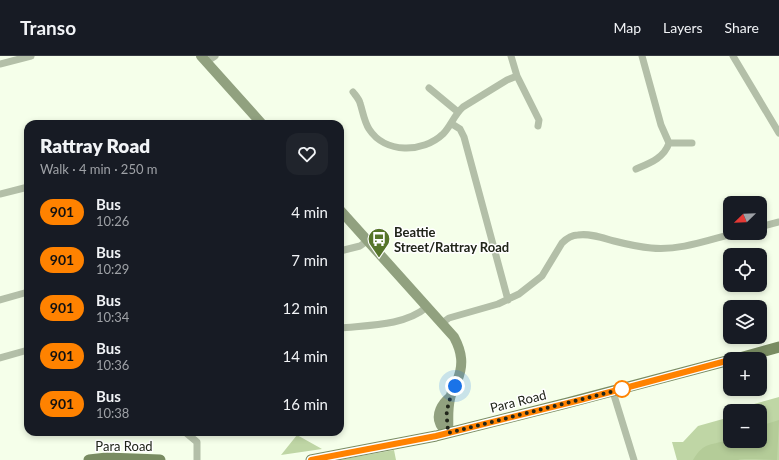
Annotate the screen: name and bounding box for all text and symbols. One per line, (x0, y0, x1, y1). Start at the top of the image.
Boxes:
text: Transo (20, 16, 76, 39)
text: Map (613, 19, 641, 36)
text: Layers (663, 19, 703, 36)
text: Share (725, 19, 759, 36)
button: heart (286, 133, 328, 175)
text: Rattray Road (40, 134, 150, 157)
text: Walk · 4 min · 250 m (40, 161, 158, 177)
text: Bus (96, 195, 121, 213)
north arrow (723, 196, 767, 240)
map controls (723, 196, 767, 448)
text: 901 (50, 203, 74, 220)
text: 4 min (291, 203, 328, 221)
text: 10:26 (96, 213, 129, 229)
place label: Beattie Street/Rattray Road (394, 224, 509, 255)
bus stop icon: Beattie Street/Rattray Road (366, 226, 392, 259)
text: Bus (96, 243, 121, 261)
button: locate (723, 248, 767, 292)
text: 901 (50, 251, 74, 268)
text: 7 min (291, 251, 328, 269)
text: 10:29 (96, 261, 129, 277)
text: Bus (96, 291, 121, 309)
text: 901 (50, 299, 74, 316)
text: 12 min (282, 299, 328, 317)
button: layers (723, 300, 767, 344)
text: 10:34 (96, 309, 129, 325)
text: Bus (96, 339, 121, 357)
text: 901 (50, 347, 74, 364)
text: 14 min (282, 347, 328, 365)
button: + (723, 352, 767, 396)
text: 10:36 (96, 357, 129, 373)
your location (445, 376, 465, 396)
unlabelled marker (613, 380, 631, 398)
street label: Para Road (488, 386, 548, 416)
text: Bus (96, 387, 121, 405)
text: 901 (50, 395, 74, 412)
text: 16 min (282, 395, 328, 413)
button: − (723, 404, 767, 448)
text: 10:38 (96, 405, 129, 421)
street label: Para Road (95, 438, 153, 454)

